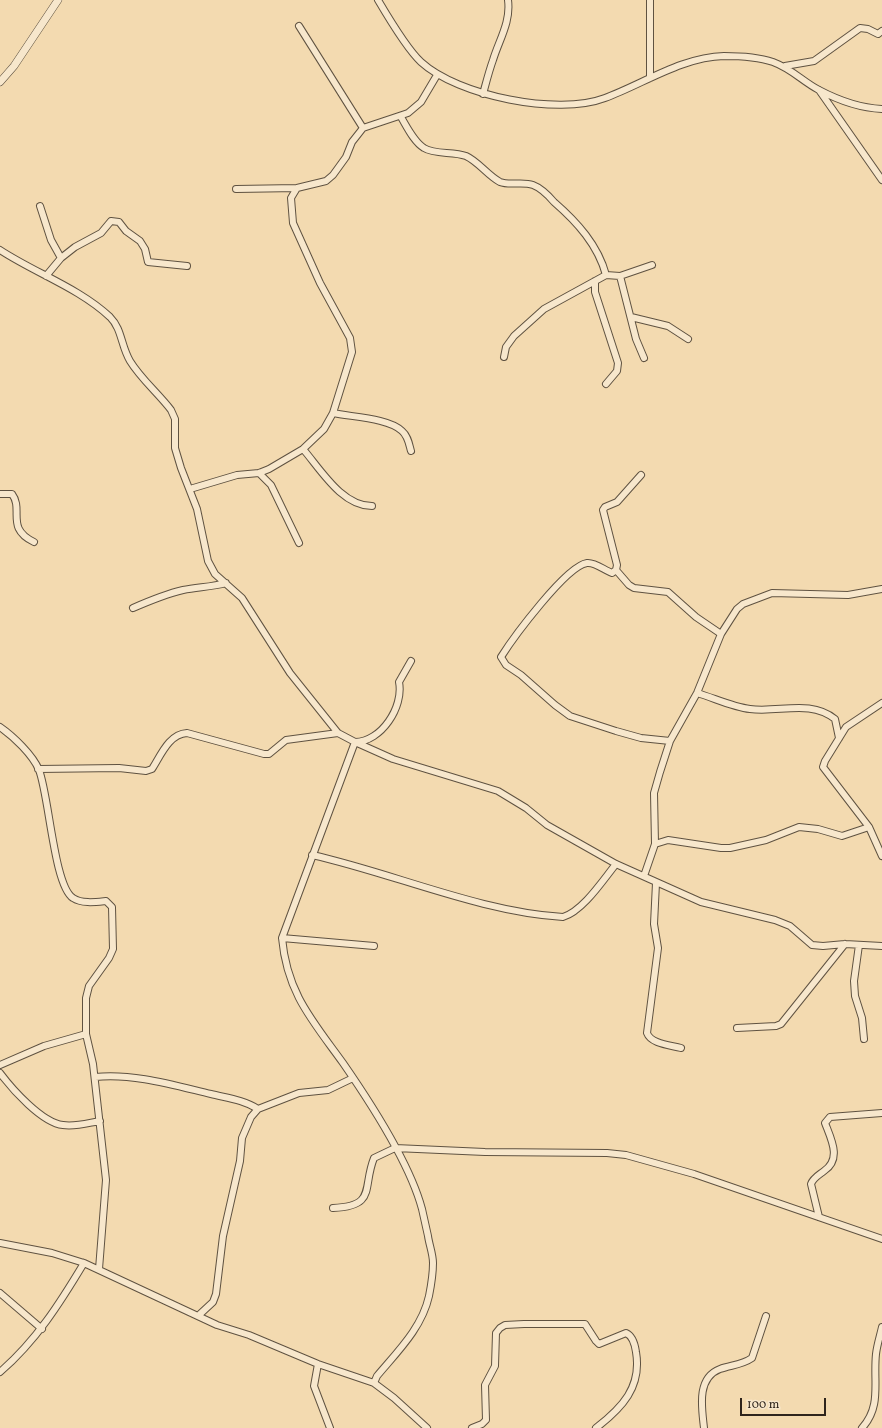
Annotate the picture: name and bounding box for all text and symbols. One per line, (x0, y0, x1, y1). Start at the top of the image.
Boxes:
scale bar (742, 1390, 828, 1416)
text: 100 m (747, 1397, 779, 1413)

